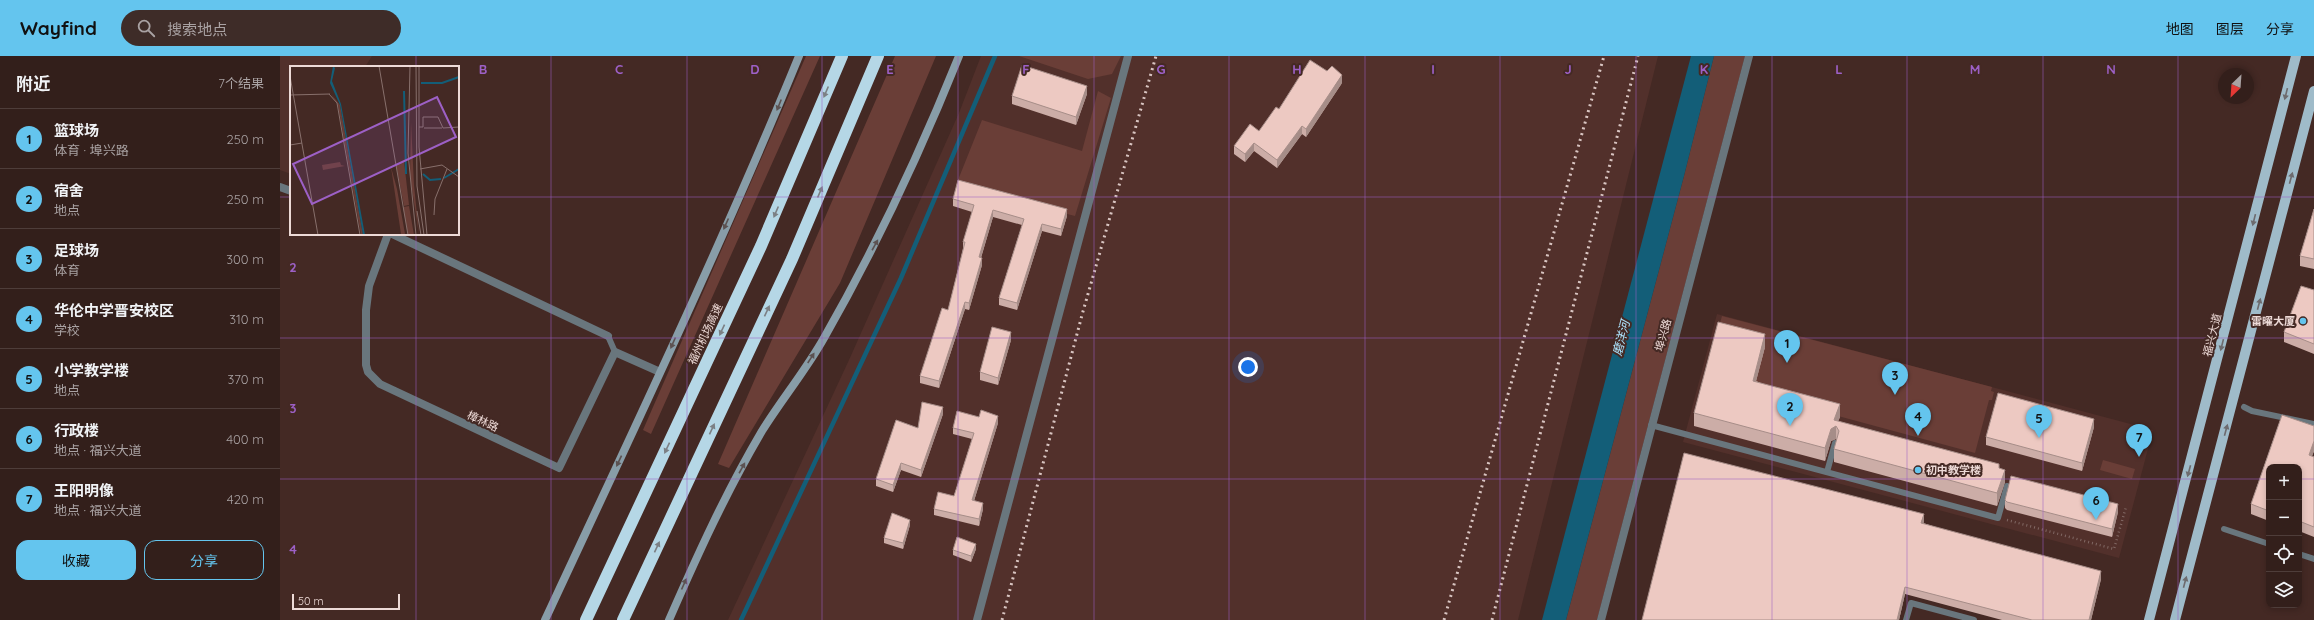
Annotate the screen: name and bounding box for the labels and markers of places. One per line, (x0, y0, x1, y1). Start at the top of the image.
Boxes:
place label: 雷曜大厦 (2251, 314, 2295, 328)
marker: 雷曜大厦 (2298, 316, 2308, 326)
pin: 1 (1774, 330, 1800, 363)
pin: 3 (1882, 362, 1908, 395)
pin: 2 (1777, 393, 1803, 426)
pin: 4 (1905, 403, 1931, 436)
pin: 5 (2026, 405, 2052, 438)
pin: 7 (2126, 424, 2152, 457)
place label: 初中教学楼 (1926, 463, 1981, 477)
marker: 初中教学楼 (1913, 465, 1923, 475)
pin: 6 (2083, 487, 2109, 520)

